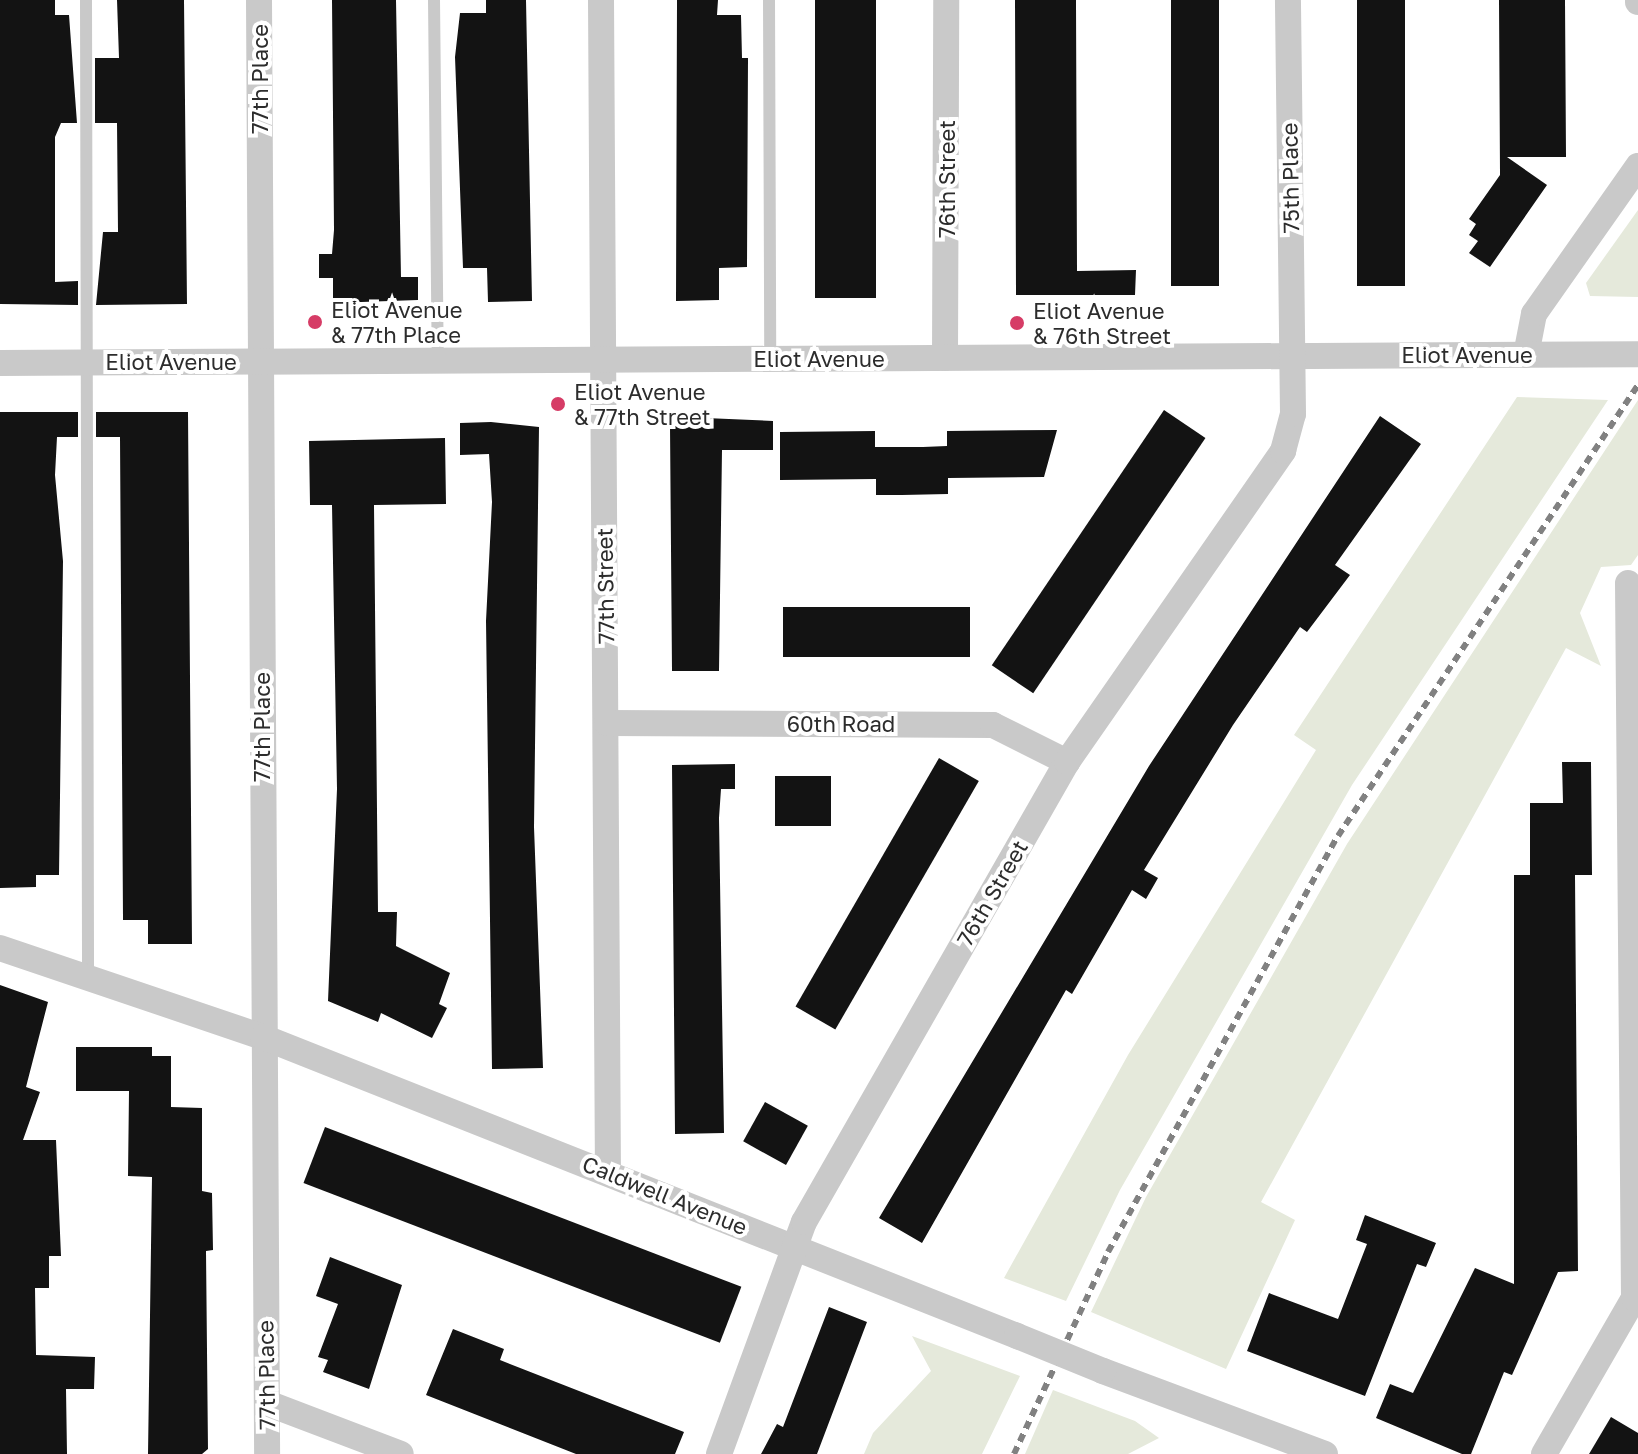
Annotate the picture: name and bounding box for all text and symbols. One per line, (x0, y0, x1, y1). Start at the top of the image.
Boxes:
street label: 77th Place (247, 24, 273, 134)
street label: 76th Street (934, 120, 960, 238)
street label: 75th Place (1276, 122, 1304, 234)
place label: Eliot Avenue & 77th Place (331, 296, 463, 348)
place label: Eliot Avenue & 76th Street (1033, 297, 1171, 348)
marker: Eliot Avenue & 77th Place (306, 313, 324, 331)
marker: Eliot Avenue & 76th Street (1008, 314, 1026, 332)
street label: Eliot Avenue (1401, 342, 1533, 368)
street label: Eliot Avenue (753, 346, 885, 372)
street label: Eliot Avenue (105, 349, 237, 375)
place label: Eliot Avenue & 77th Street (574, 378, 711, 430)
marker: Eliot Avenue & 77th Street (549, 395, 567, 413)
street label: 77th Street (591, 528, 619, 644)
street label: 77th Place (249, 672, 275, 782)
street label: 60th Road (787, 711, 895, 737)
street label: 76th Street (951, 835, 1033, 951)
street label: Caldwell Avenue (579, 1150, 751, 1240)
street label: 77th Place (252, 1320, 280, 1430)

